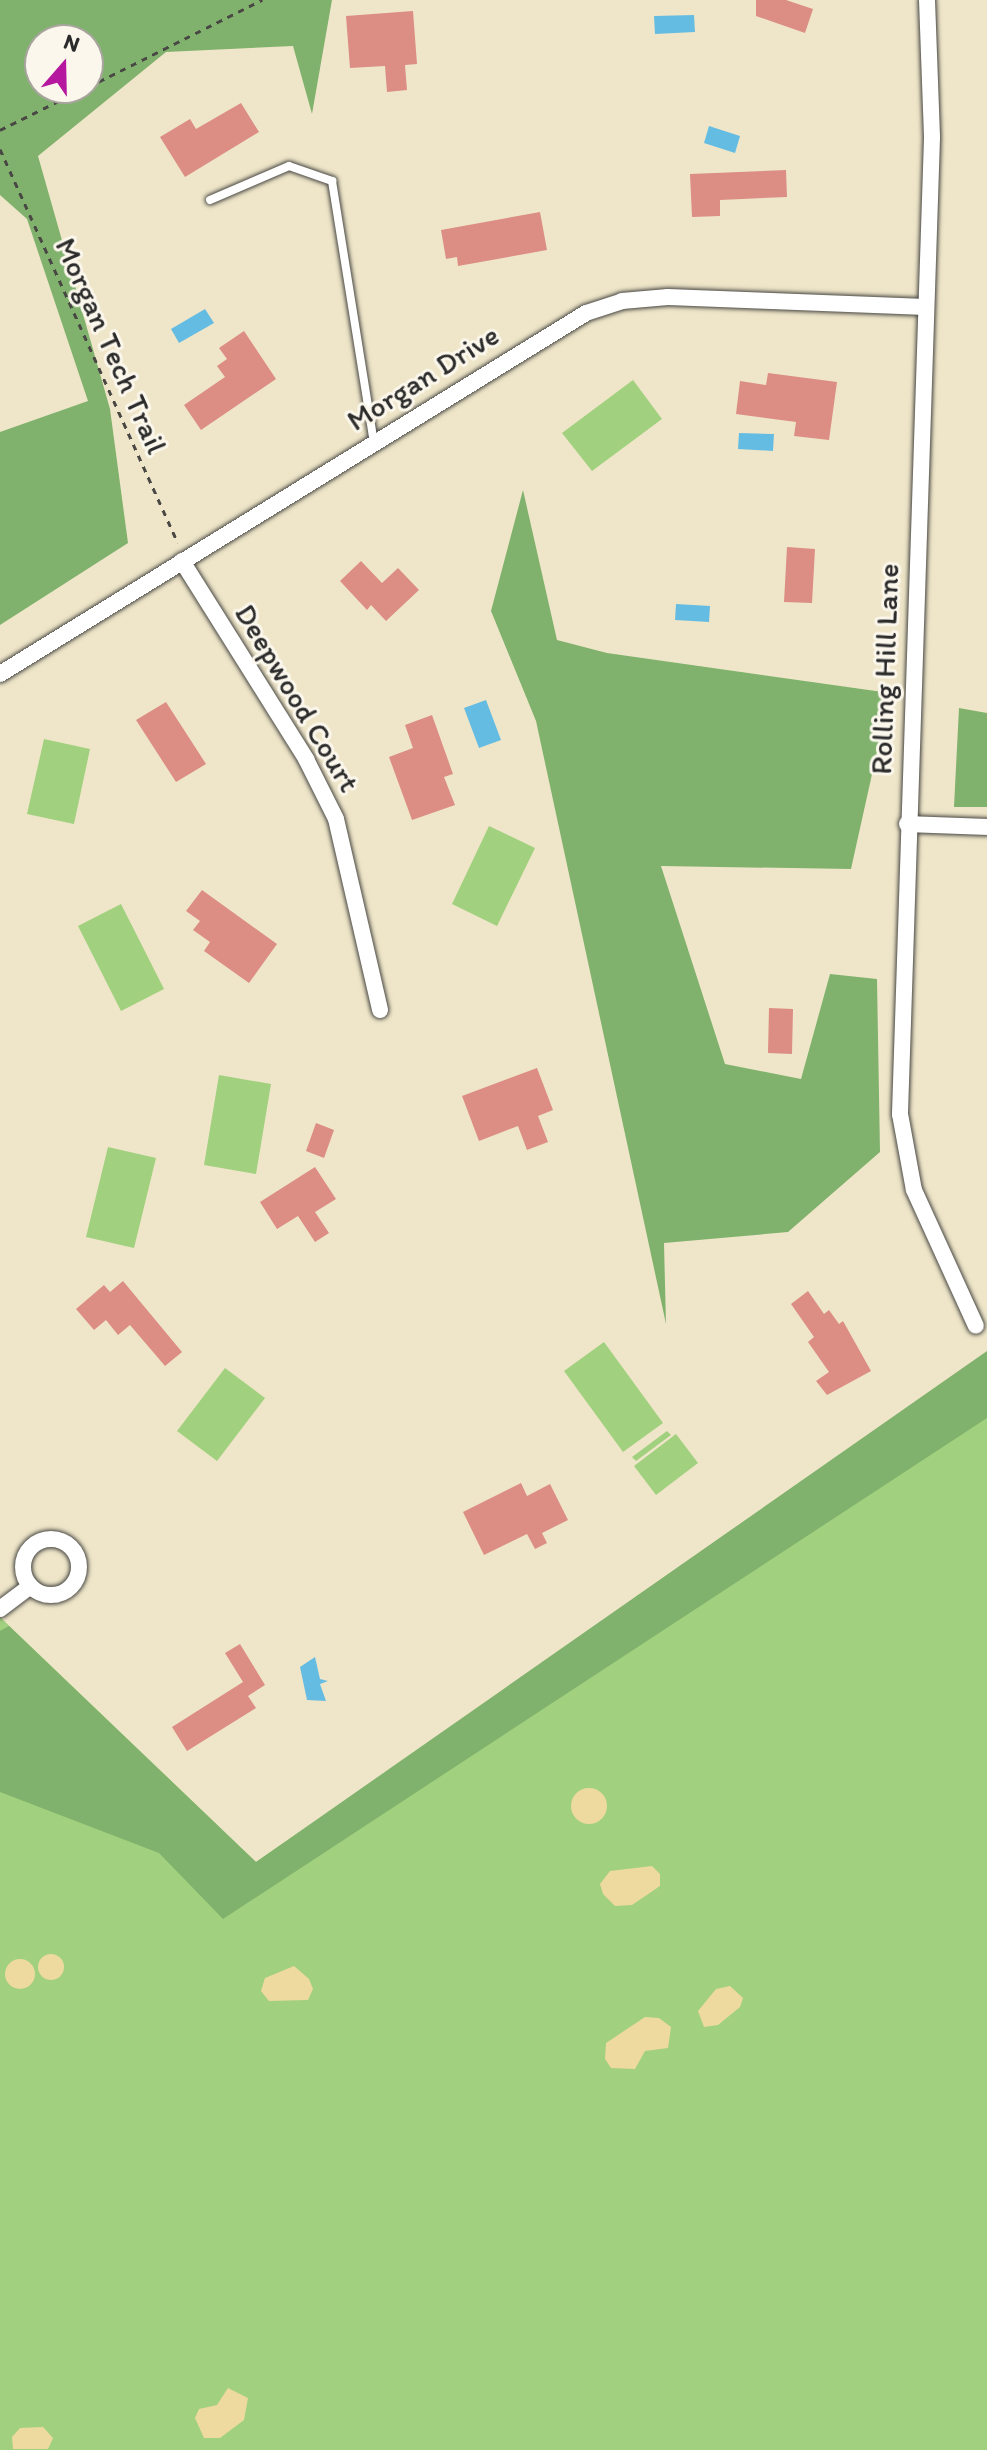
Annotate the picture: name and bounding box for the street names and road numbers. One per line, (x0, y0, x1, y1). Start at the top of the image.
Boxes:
street label: Morgan Tech Trail (48, 235, 174, 457)
street label: Morgan Drive (340, 317, 506, 439)
street label: Rolling Hill Lane (863, 563, 907, 775)
street label: Deepwood Court (227, 598, 367, 798)

